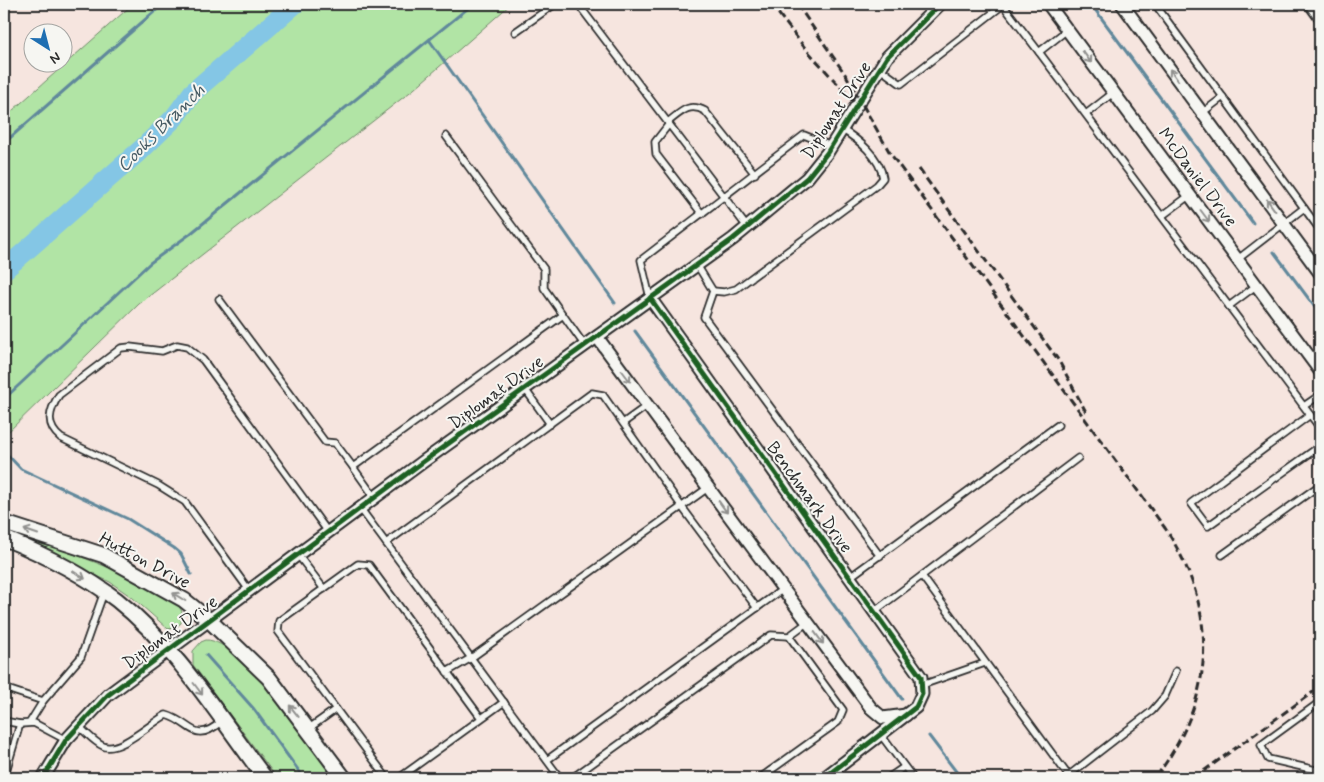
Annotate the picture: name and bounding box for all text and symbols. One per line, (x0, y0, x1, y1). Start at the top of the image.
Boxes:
north arrow (22, 22, 72, 72)
text: N (46, 48, 64, 68)
one-way arrow (1082, 50, 1092, 64)
street label: Diplomat Drive (796, 57, 877, 164)
one-way arrow (1169, 68, 1179, 82)
water label: Cooks Branch (111, 78, 211, 178)
street label: McDaniel Drive (1152, 123, 1242, 232)
one-way arrow (1265, 199, 1276, 212)
one-way arrow (1200, 209, 1210, 223)
street label: Diplomat Drive (444, 350, 549, 435)
one-way arrow (621, 369, 632, 382)
street label: Benchmark Drive (761, 437, 858, 558)
one-way arrow (718, 500, 728, 514)
one-way arrow (24, 527, 39, 536)
street label: Hutton Drive (95, 527, 194, 595)
one-way arrow (71, 570, 85, 580)
street label: Diplomat Drive (118, 590, 223, 675)
one-way arrow (172, 592, 186, 602)
one-way arrow (814, 630, 825, 644)
one-way arrow (193, 682, 204, 695)
one-way arrow (289, 704, 299, 718)

